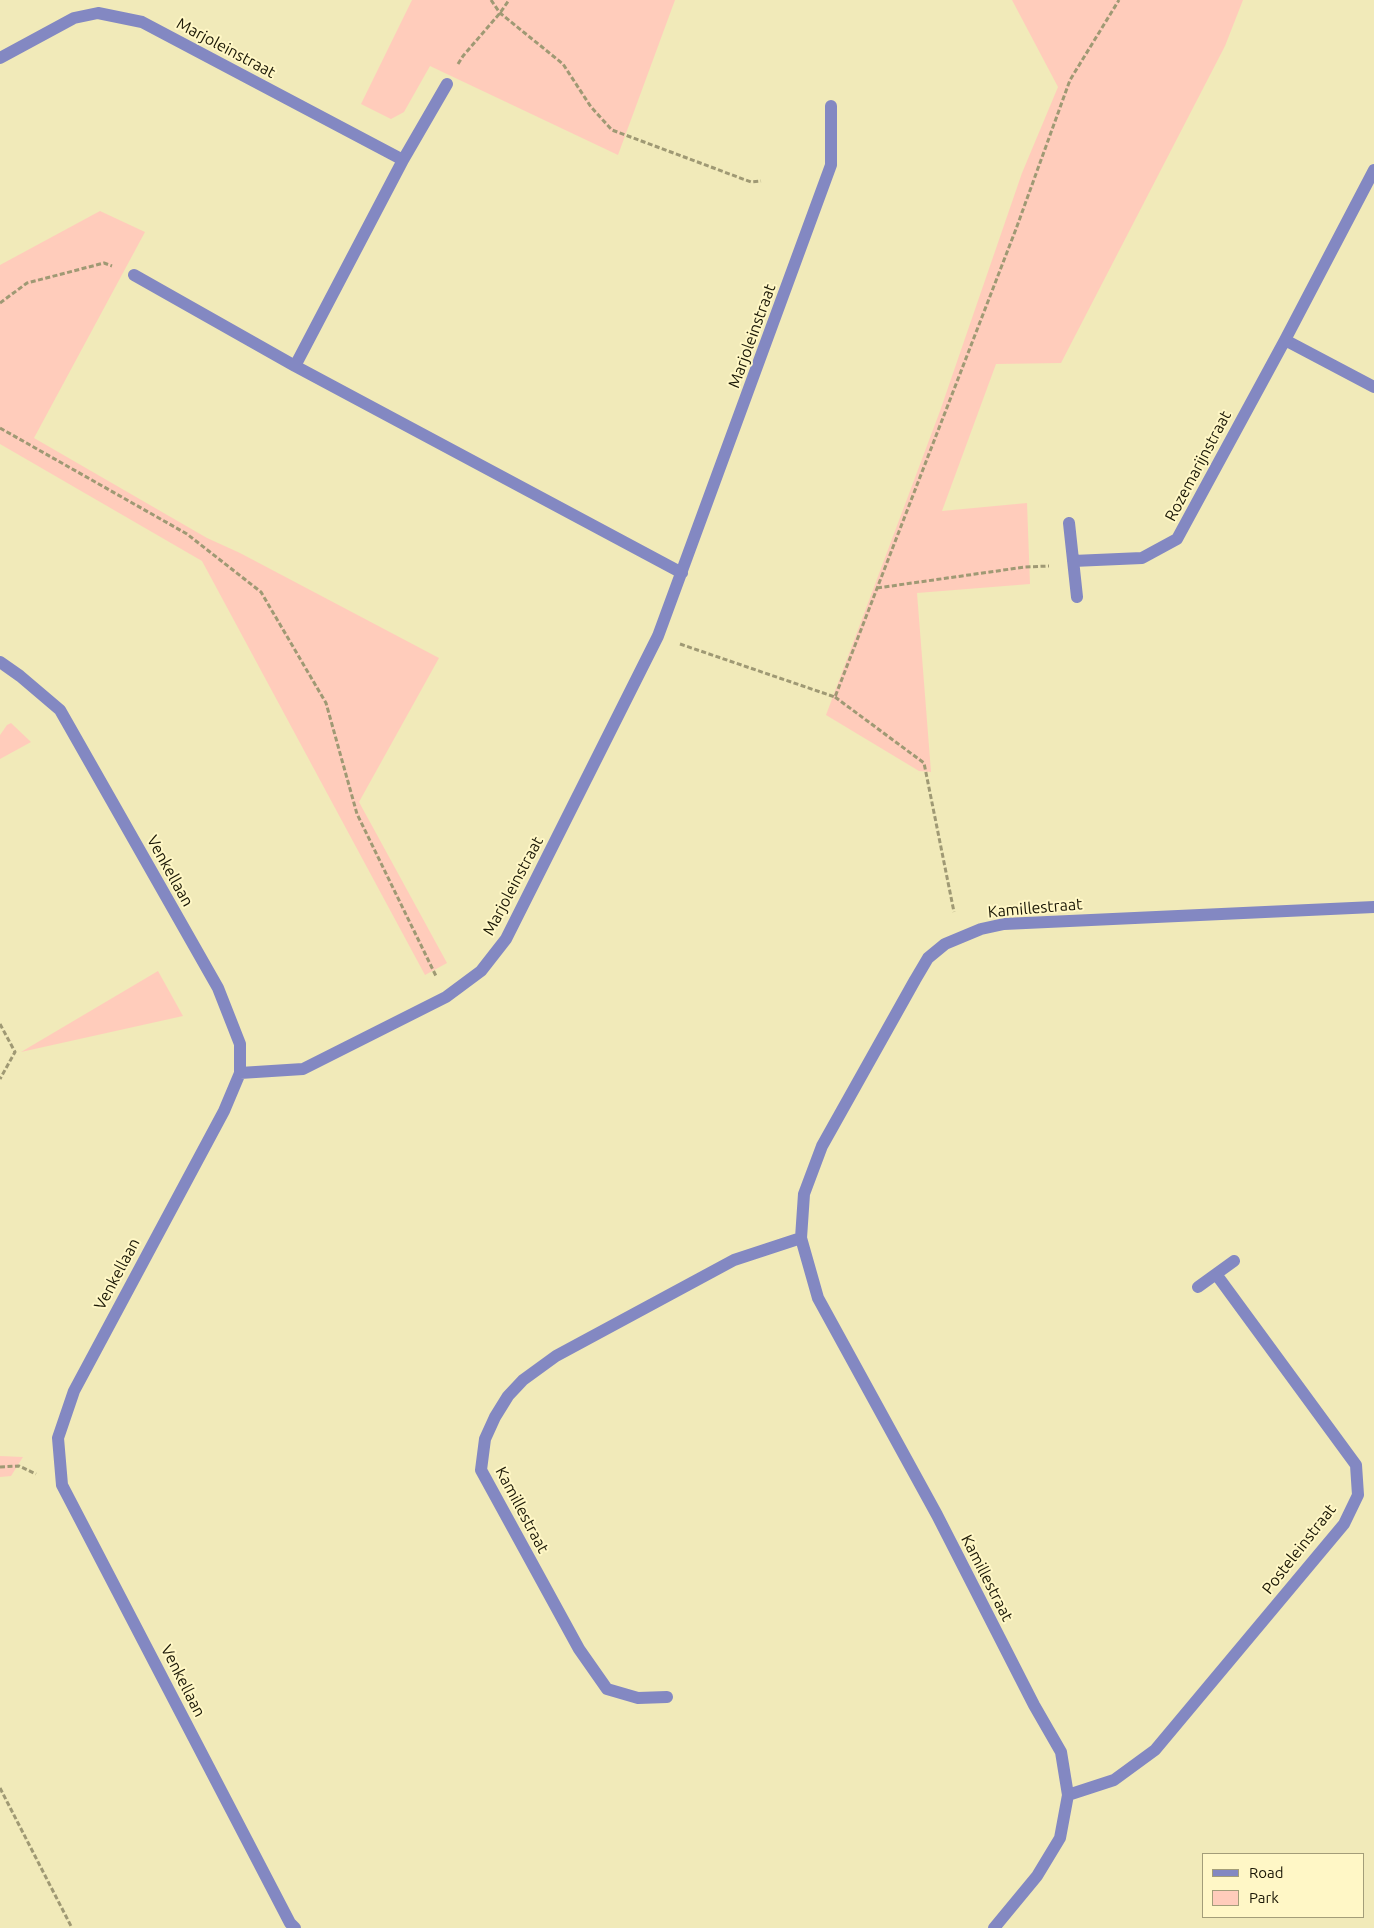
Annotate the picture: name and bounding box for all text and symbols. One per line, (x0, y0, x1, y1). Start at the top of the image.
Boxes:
street label: Marjoleinstraat (173, 14, 279, 82)
street label: Marjoleinstraat (724, 281, 780, 391)
street label: Rozemarijnstraat (1161, 408, 1235, 524)
street label: Venkellaan (143, 832, 197, 910)
street label: Marjoleinstraat (479, 833, 547, 939)
street label: Kamillestraat (987, 894, 1083, 922)
street label: Venkellaan (90, 1235, 144, 1313)
street label: Kamillestraat (491, 1464, 553, 1556)
street label: Posteleinstraat (1258, 1500, 1340, 1598)
street label: Kamillestraat (957, 1531, 1017, 1625)
street label: Venkellaan (157, 1642, 209, 1720)
legend (1202, 1853, 1364, 1918)
text: Road (1249, 1864, 1284, 1881)
text: Park (1249, 1889, 1279, 1906)

